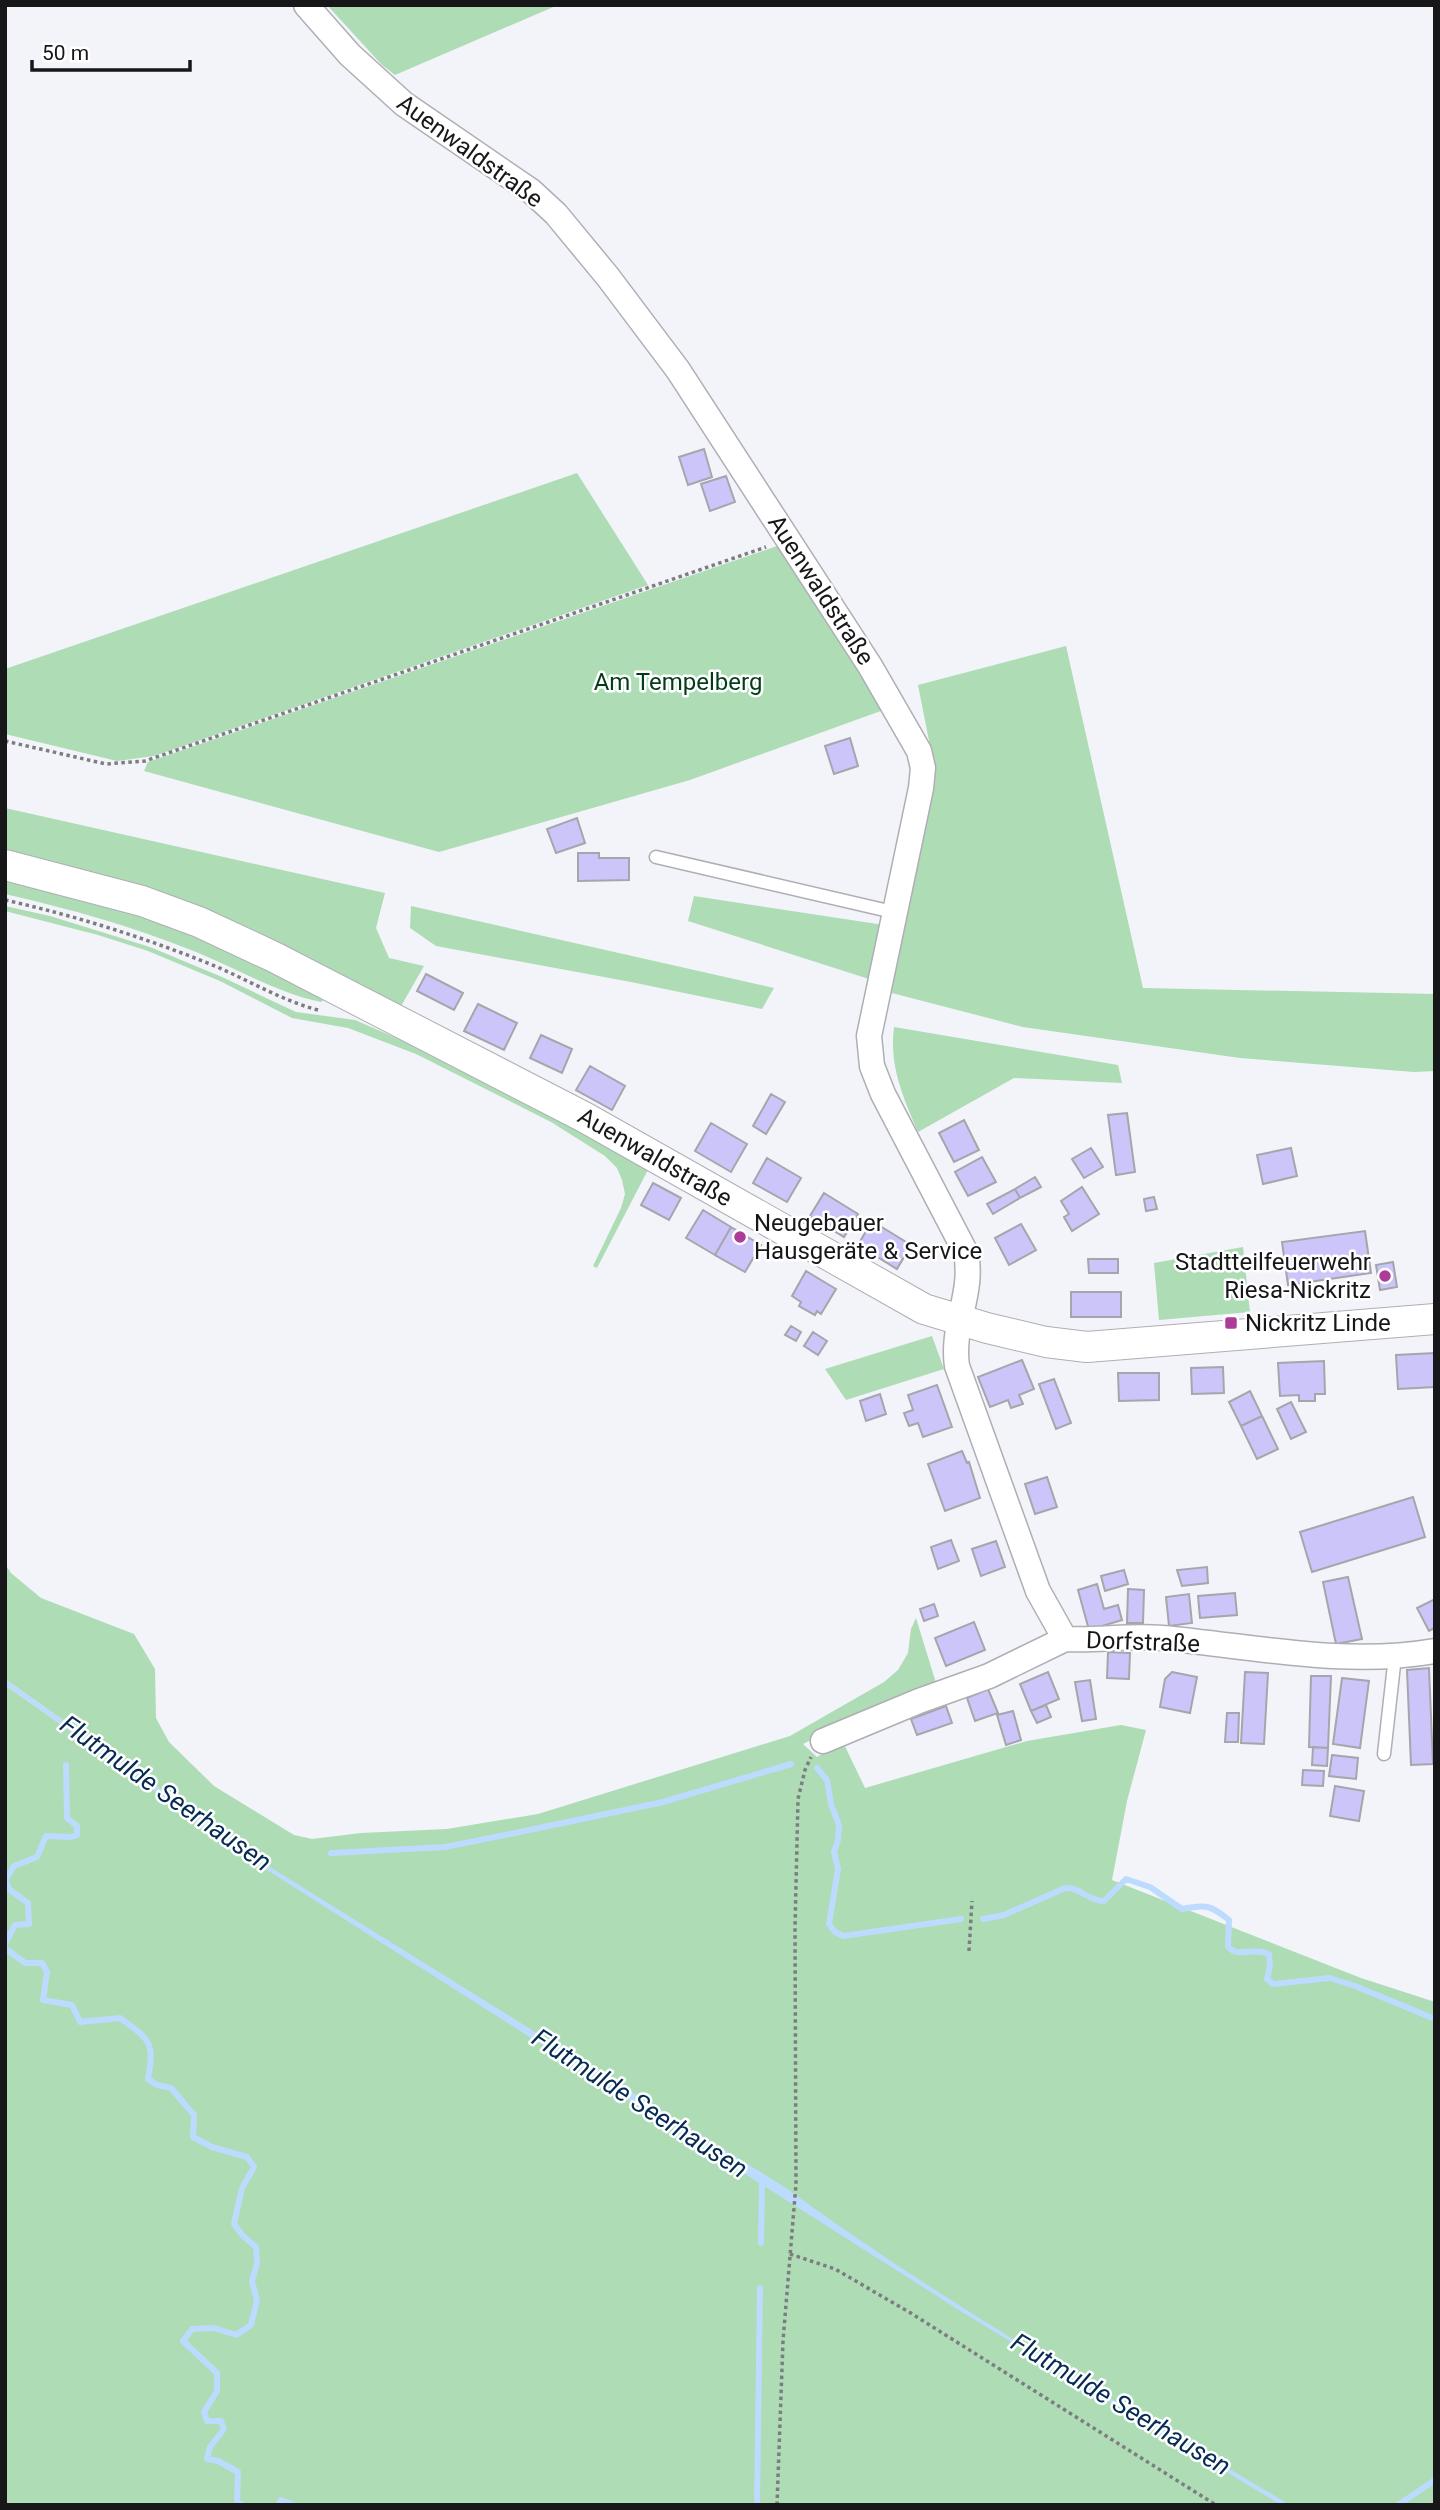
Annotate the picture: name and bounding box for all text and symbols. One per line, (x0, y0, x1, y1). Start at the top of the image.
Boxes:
scale bar (32, 28, 189, 72)
text: 50 m (42, 41, 89, 65)
street label: Auenwaldstraße (392, 89, 548, 213)
street label: Auenwaldstraße (762, 510, 880, 670)
park label: Am Tempelberg (594, 668, 762, 696)
street label: Auenwaldstraße (573, 1102, 737, 1212)
place label: Neugebauer Hausgeräte & Service (754, 1209, 982, 1265)
marker: Neugebauer Hausgeräte & Service (732, 1229, 748, 1245)
place label: Stadtteilfeuerwehr Riesa-Nickritz (1175, 1248, 1371, 1304)
marker: Stadtteilfeuerwehr Riesa-Nickritz (1377, 1268, 1393, 1284)
place label: Nickritz Linde (1245, 1309, 1391, 1337)
marker: Nickritz Linde (1223, 1315, 1239, 1331)
street label: Dorfstraße (1086, 1626, 1200, 1658)
water label: Flutmulde Seerhausen (55, 1709, 277, 1877)
water label: Flutmulde Seerhausen (527, 2022, 753, 2184)
water label: Flutmulde Seerhausen (1006, 2327, 1236, 2481)

